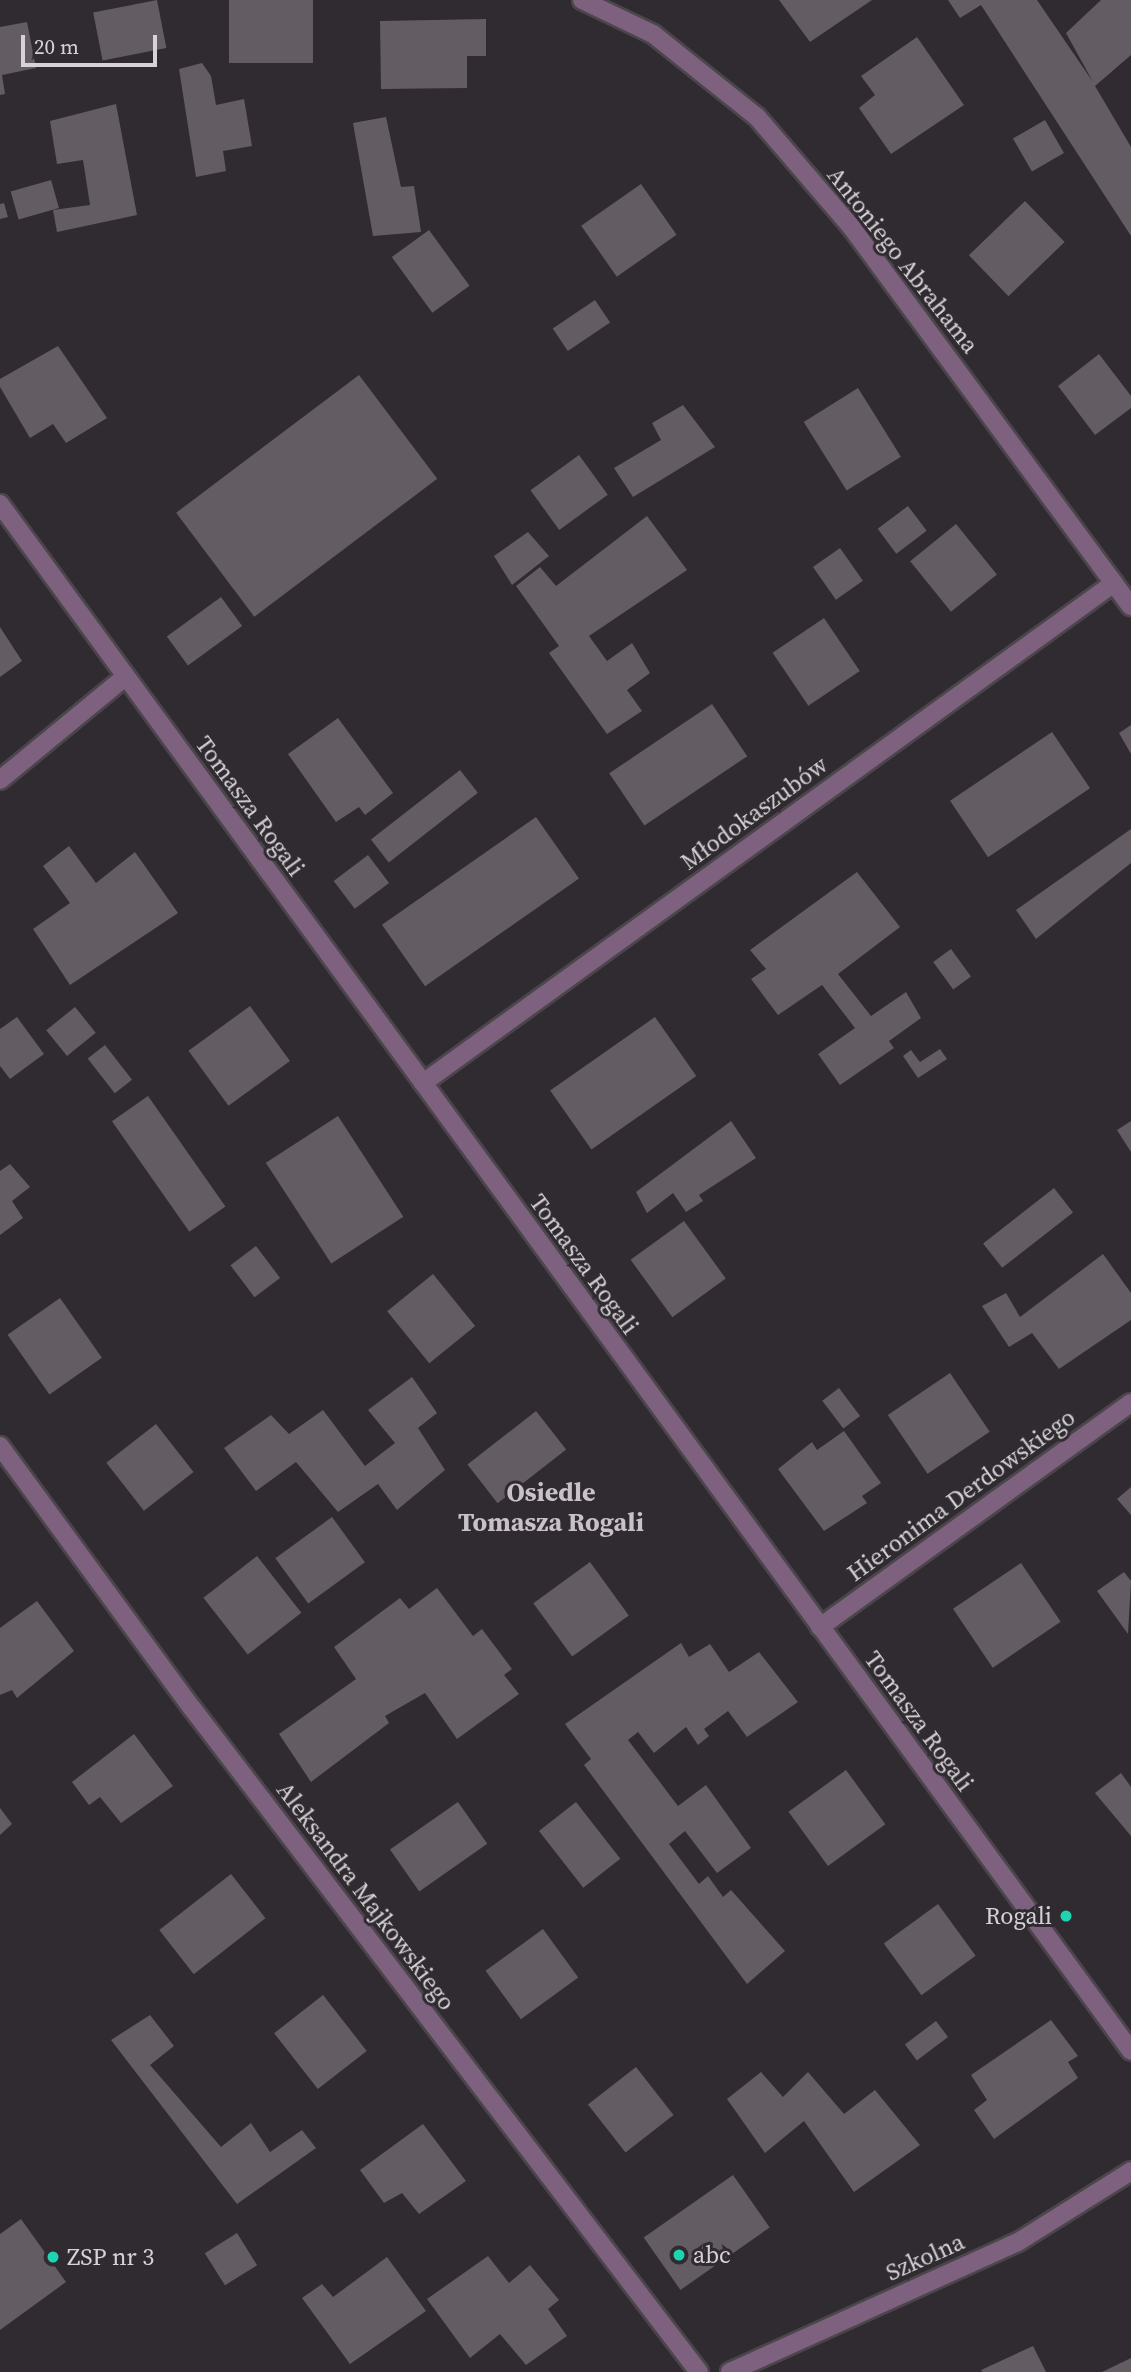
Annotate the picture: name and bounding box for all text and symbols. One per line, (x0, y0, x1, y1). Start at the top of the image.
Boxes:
scale bar (24, 21, 161, 65)
text: 20 m (34, 32, 79, 61)
street label: Antoniego Abrahama (821, 161, 985, 359)
street label: Tomasza Rogali (190, 730, 310, 882)
street label: Młodokaszubów (675, 750, 833, 876)
street label: Tomasza Rogali (524, 1188, 644, 1340)
street label: Hieronima Derdowskiego (841, 1403, 1081, 1587)
district label: Osiedle Tomasza Rogali (458, 1477, 644, 1538)
street label: Tomasza Rogali (859, 1645, 979, 1797)
street label: Aleksandra Majkowskiego (271, 1776, 461, 2016)
place label: Rogali (985, 1902, 1052, 1930)
marker: Rogali (1058, 1908, 1074, 1924)
street label: Szkolna (881, 2227, 969, 2287)
place label: abc (693, 2241, 731, 2269)
place label: ZSP nr 3 (67, 2243, 154, 2271)
marker: abc (671, 2247, 687, 2263)
marker: ZSP nr 3 (45, 2249, 61, 2265)

